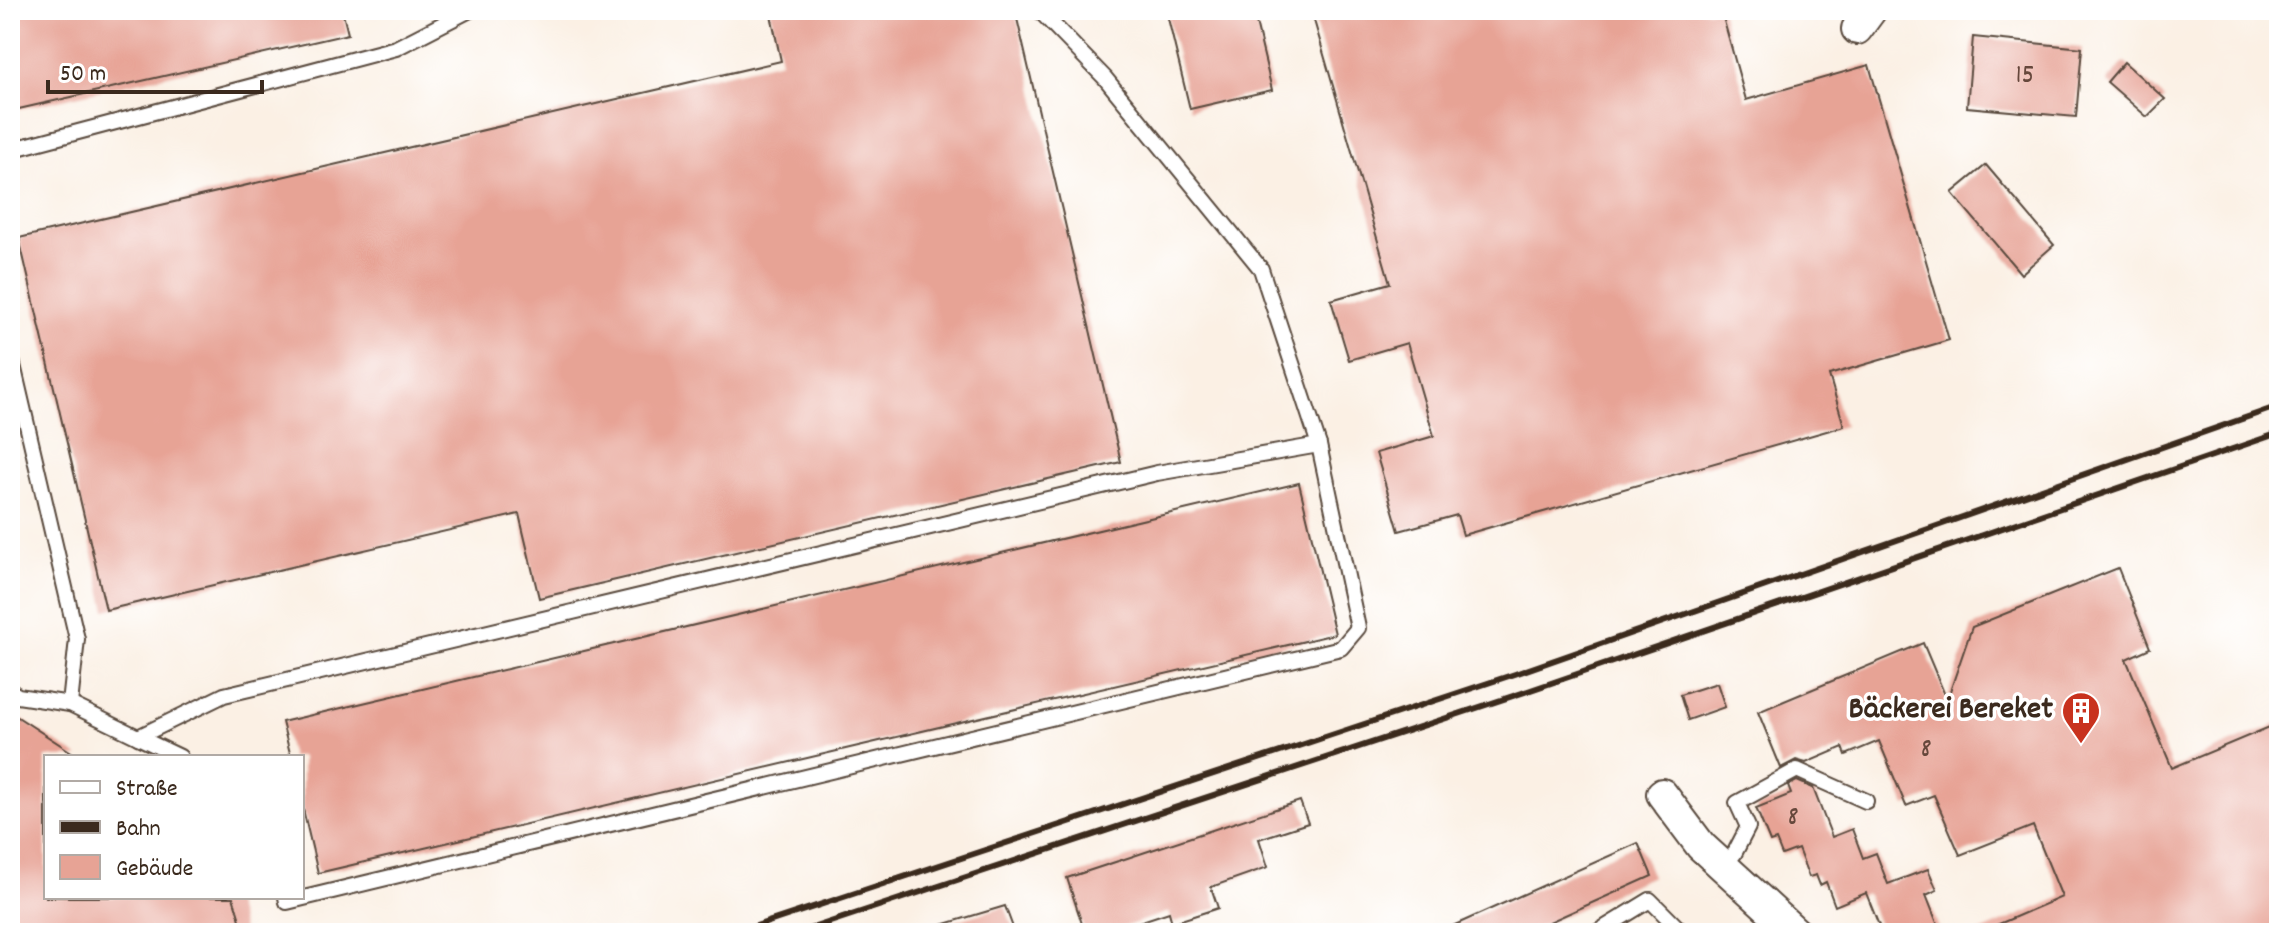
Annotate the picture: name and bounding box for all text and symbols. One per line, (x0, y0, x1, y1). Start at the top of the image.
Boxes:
scale bar (48, 44, 262, 94)
house number: 15 (2015, 57, 2035, 97)
text: 50 m (60, 58, 106, 92)
place label: Bäckerei Bereket (1848, 688, 2053, 734)
building icon: Bäckerei Bereket (2060, 690, 2102, 745)
house number: 8 (1920, 731, 1932, 771)
legend (44, 755, 304, 899)
text: Straße (116, 773, 178, 807)
house number: 8 (1787, 799, 1799, 839)
text: Bahn (116, 813, 161, 847)
text: Gebäude (116, 853, 193, 887)

